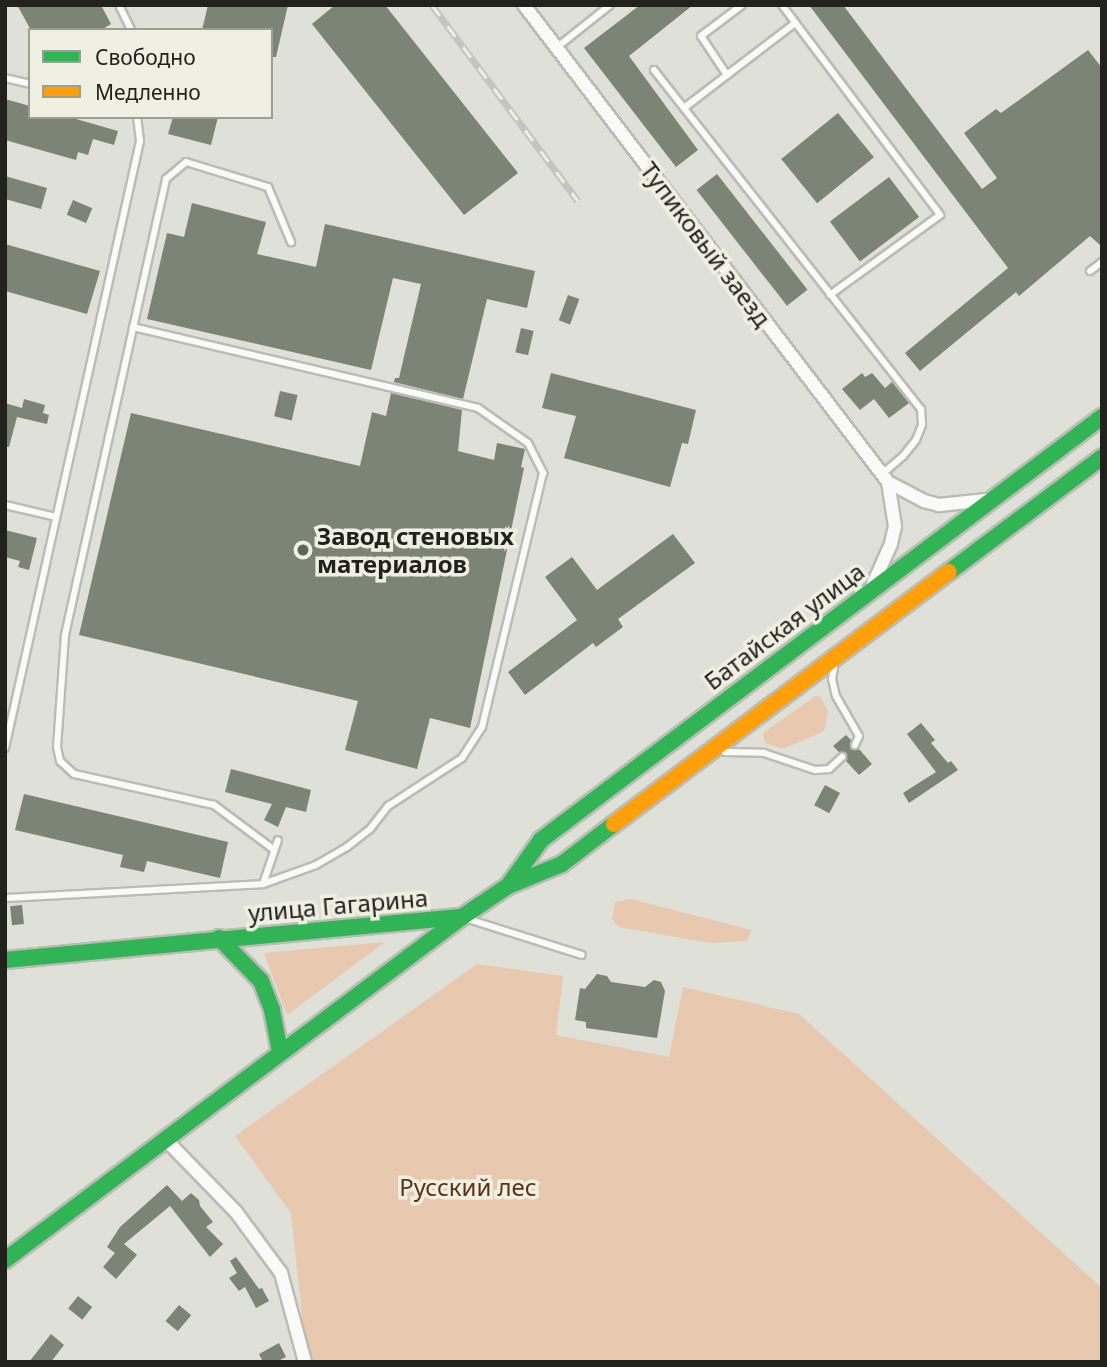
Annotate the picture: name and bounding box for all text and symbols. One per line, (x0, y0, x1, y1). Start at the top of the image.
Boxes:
legend (28, 28, 273, 119)
text: Свободно (95, 43, 196, 71)
text: Медленно (95, 78, 201, 106)
street label: Тупиковый заезд (635, 156, 777, 332)
place label: Завод стеновых материалов (317, 522, 514, 578)
marker: Завод стеновых материалов (295, 542, 311, 558)
street label: Батайская улица (698, 556, 870, 696)
street label: улица Гагарина (247, 883, 429, 927)
park label: Русский лес (399, 1173, 537, 1201)

